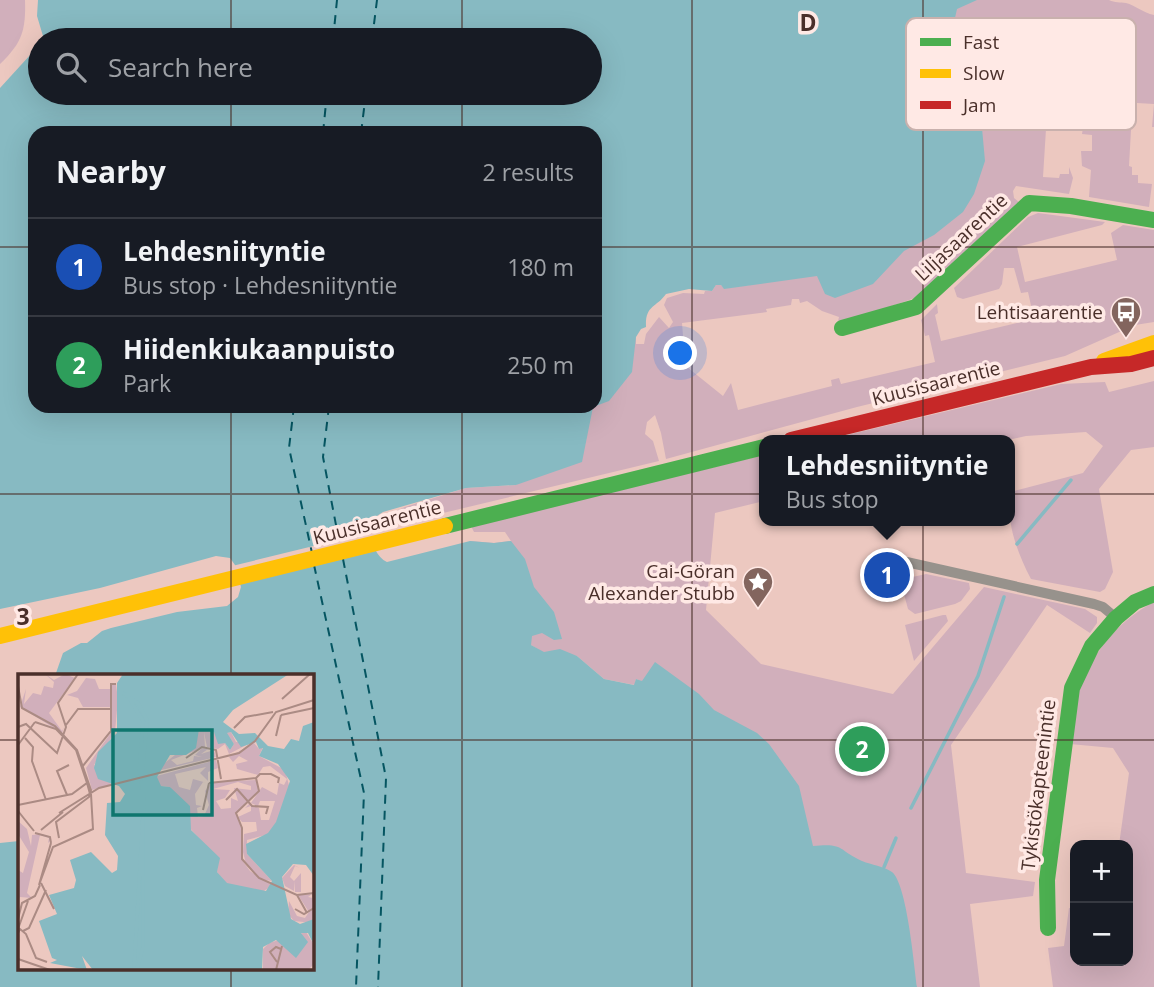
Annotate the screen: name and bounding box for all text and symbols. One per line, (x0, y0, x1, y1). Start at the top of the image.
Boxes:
text: D (799, 6, 817, 38)
legend (906, 18, 1136, 130)
search box (28, 28, 602, 105)
text: Fast (963, 29, 999, 55)
icon: search (52, 48, 90, 86)
text: Search here (108, 49, 253, 85)
text: Slow (963, 60, 1005, 86)
text: Jam (961, 92, 996, 118)
text: Nearby (56, 151, 166, 192)
text: 2 results (483, 156, 574, 188)
street label: Liljasaarentie (909, 187, 1013, 287)
text: Lehdesniityntie (123, 233, 326, 269)
text: 1 (72, 251, 86, 283)
text: 180 m (507, 251, 574, 283)
text: Bus stop · Lehdesniityntie (123, 269, 397, 301)
bus stop icon: Lehtisaarentie (1109, 295, 1143, 339)
place label: Lehtisaarentie (977, 299, 1103, 325)
text: Hiidenkiukaanpuisto (123, 331, 395, 367)
your location (663, 336, 697, 370)
text: 2 (72, 349, 86, 381)
text: 250 m (507, 349, 574, 381)
street label: Kuusisaarentie (869, 355, 1003, 411)
text: Park (123, 367, 171, 399)
popup (759, 435, 1015, 526)
text: Lehdesniityntie (786, 447, 988, 483)
text: Bus stop (786, 483, 879, 515)
street label: Kuusisaarentie (310, 494, 444, 550)
pin: 1 (864, 549, 910, 601)
place label: Cai-Göran Alexander Stubb (588, 558, 735, 606)
place icon: Cai-Göran Alexander Stubb (741, 565, 775, 609)
text: 3 (16, 600, 30, 632)
inset map (18, 674, 313, 970)
street label: Tykistökapteenintie (1015, 698, 1061, 872)
pin: 2 (839, 723, 885, 775)
map controls (1070, 840, 1133, 966)
button: + (1070, 840, 1133, 903)
button: − (1070, 903, 1133, 966)

